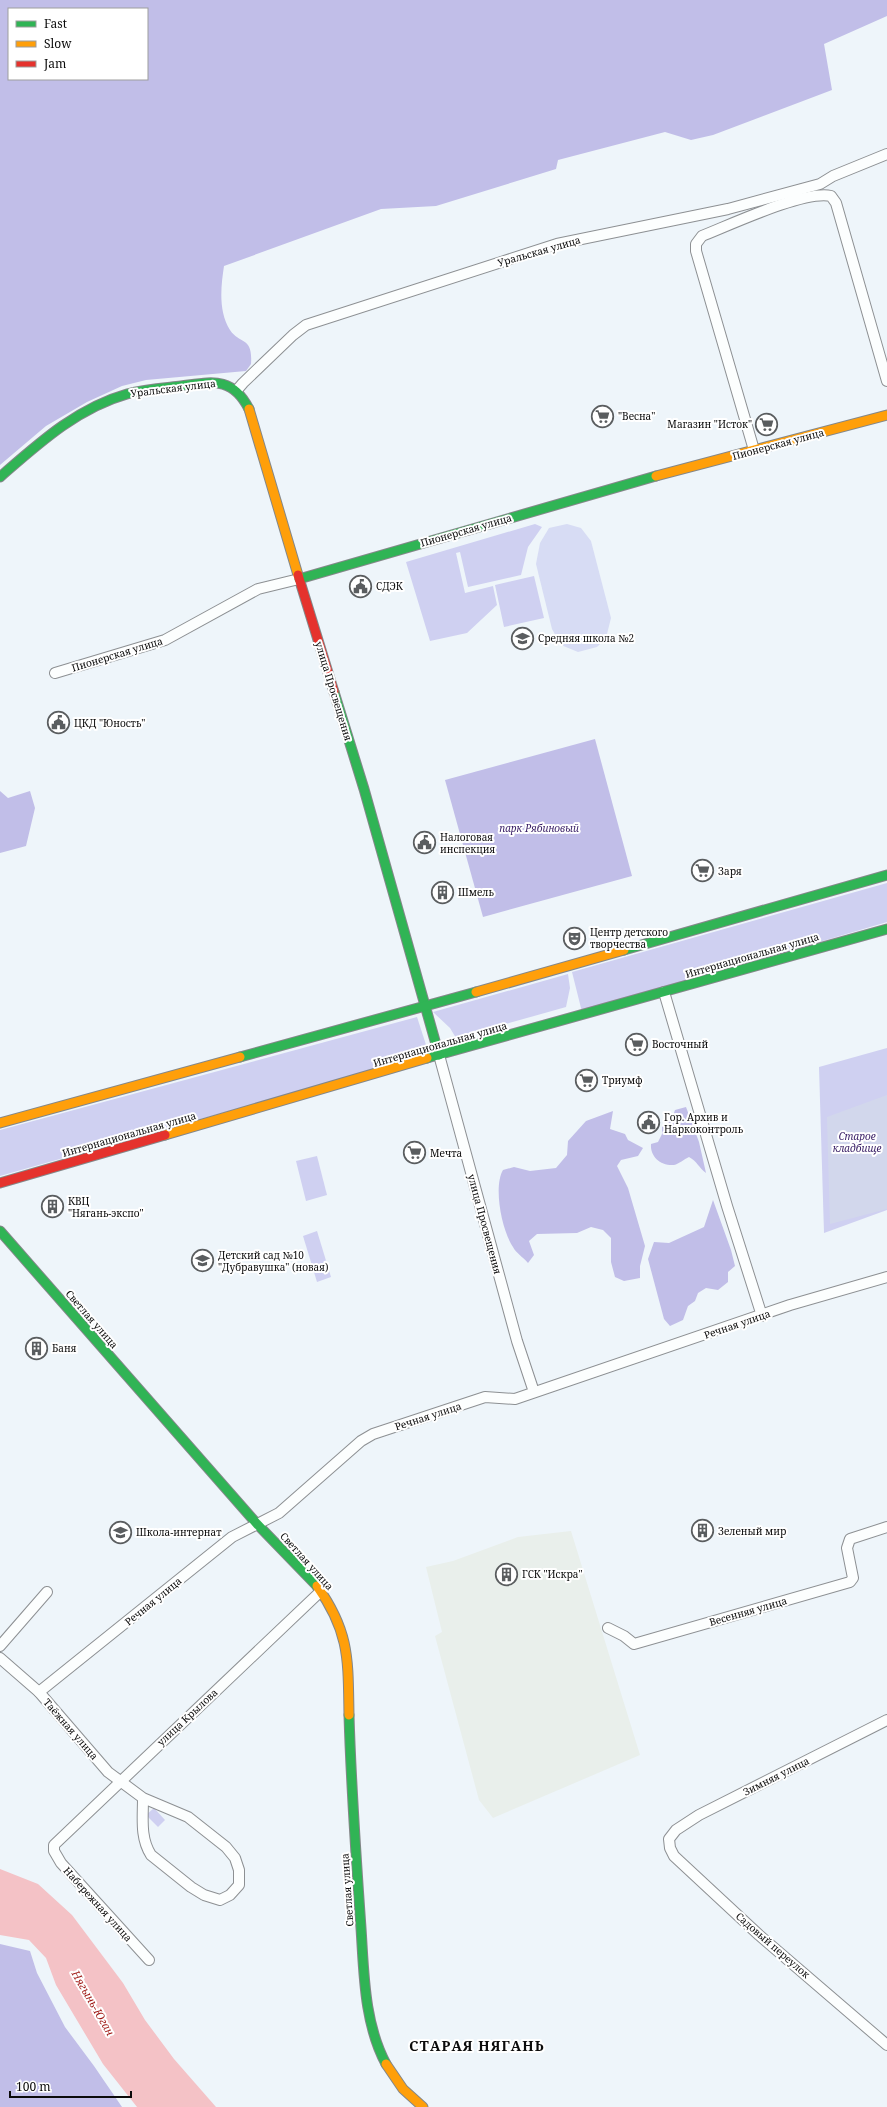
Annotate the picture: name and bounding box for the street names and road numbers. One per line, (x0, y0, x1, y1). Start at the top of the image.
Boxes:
street label: Уральская улица (496, 232, 582, 270)
street label: Уральская улица (130, 376, 217, 400)
street label: Пионерская улица (731, 425, 826, 463)
street label: Пионерская улица (419, 510, 514, 550)
street label: Пионерская улица (70, 633, 165, 675)
street label: улица Просвещения (312, 640, 356, 743)
street label: Интернациональная улица (683, 929, 821, 981)
street label: Интернациональная улица (371, 1018, 509, 1070)
street label: Интернациональная улица (60, 1108, 198, 1160)
street label: улица Просвещения (465, 1172, 505, 1276)
street label: Светлая улица (63, 1287, 122, 1351)
street label: Речная улица (702, 1306, 772, 1342)
street label: Речная улица (393, 1399, 463, 1433)
street label: Светлая улица (277, 1529, 337, 1593)
street label: Речная улица (122, 1574, 185, 1628)
street label: Весенняя улица (707, 1593, 789, 1629)
street label: улица Крылова (154, 1685, 221, 1749)
street label: Таёжная улица (40, 1695, 102, 1763)
street label: Зимняя улица (741, 1753, 812, 1799)
street label: Светлая улица (337, 1853, 357, 1927)
street label: Набережная улица (61, 1864, 136, 1945)
street label: Садовый переулок (733, 1909, 813, 1981)

